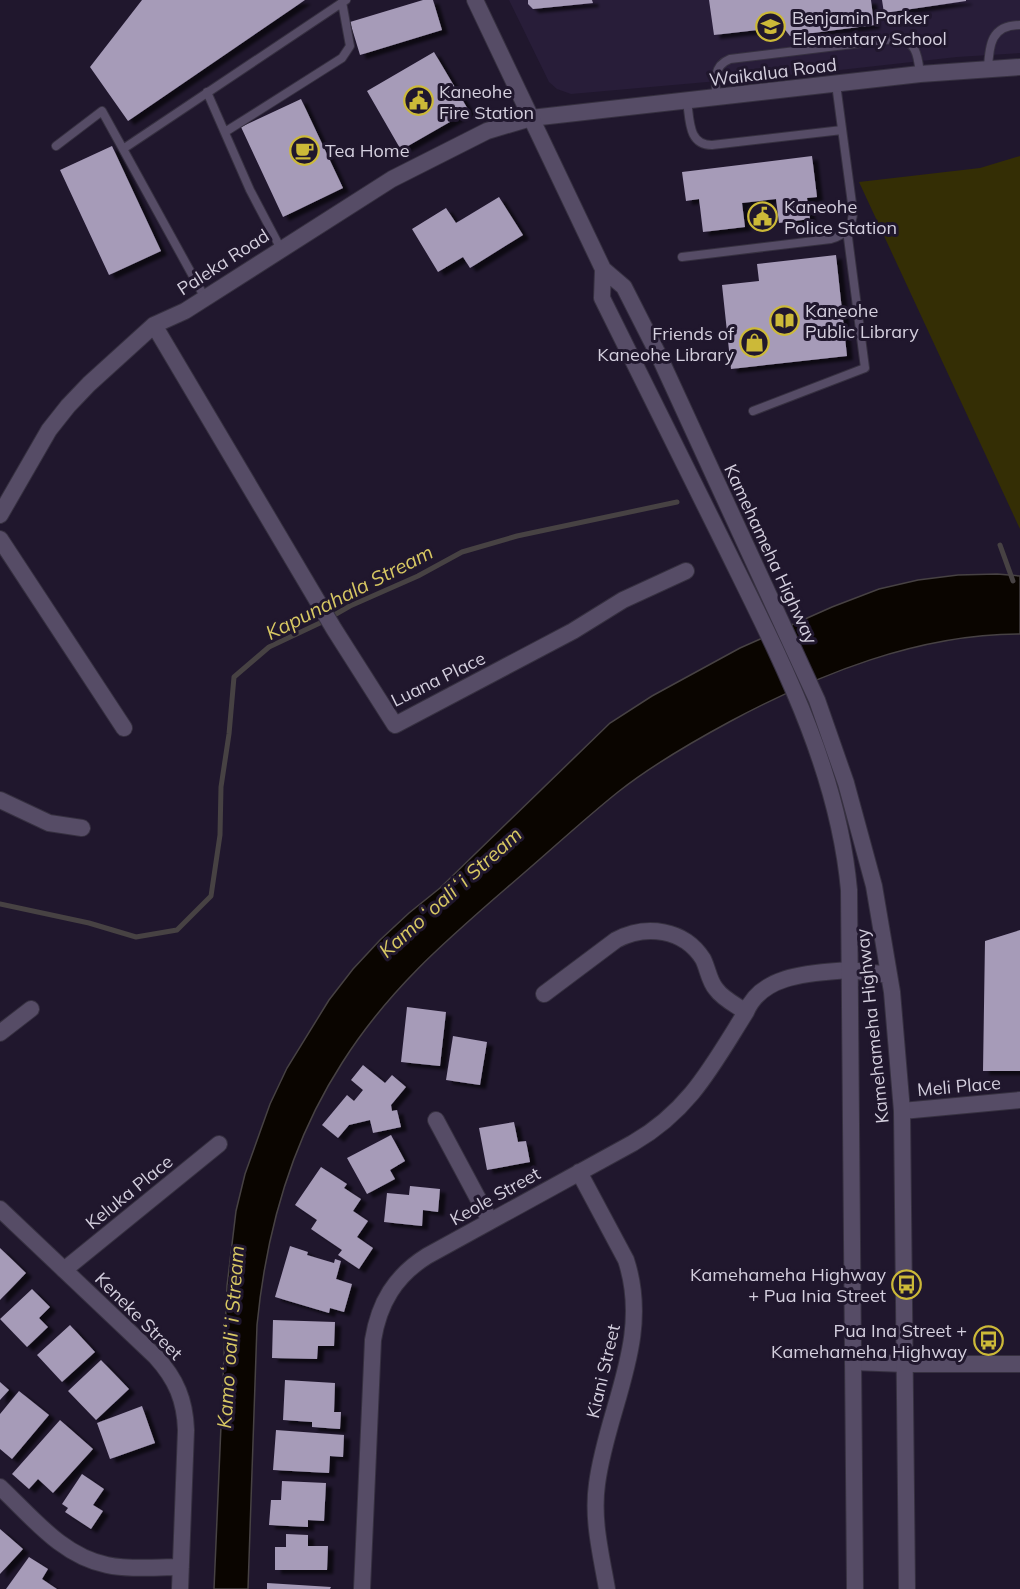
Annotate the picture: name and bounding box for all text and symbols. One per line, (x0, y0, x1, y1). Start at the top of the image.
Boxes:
place label: Benjamin Parker Elementary School (792, 6, 947, 50)
school or university icon: Benjamin Parker Elementary School (755, 11, 787, 43)
street label: Waikalua Road (708, 53, 838, 91)
place label: Kaneohe Fire Station (439, 80, 534, 124)
public building icon: Kaneohe Fire Station (402, 85, 434, 117)
cafe icon: Tea Home (288, 134, 320, 166)
place label: Tea Home (325, 139, 409, 162)
place label: Kaneohe Police Station (784, 195, 897, 239)
public building icon: Kaneohe Police Station (747, 200, 779, 232)
street label: Paleka Road (173, 224, 273, 300)
place label: Kaneohe Public Library (805, 299, 919, 343)
library icon: Kaneohe Public Library (768, 304, 800, 336)
place label: Friends of Kaneohe Library (597, 322, 735, 366)
shop icon: Friends of Kaneohe Library (739, 327, 771, 359)
street label: Kamehameha Highway (719, 460, 823, 648)
water label: Kapunahala Stream (261, 539, 437, 645)
street label: Luana Place (387, 646, 489, 712)
water label: Kamoʻoaliʻi Stream (373, 821, 527, 963)
street label: Kamehameha Highway (850, 927, 894, 1125)
street label: Meli Place (916, 1071, 1002, 1101)
street label: Keluka Place (81, 1150, 177, 1234)
street label: Keole Street (446, 1162, 544, 1230)
water label: Kamoʻoaliʻi Stream (211, 1245, 249, 1429)
place label: Kamehameha Highway + Pua Inia Street (690, 1263, 886, 1307)
street label: Keneke Street (90, 1267, 188, 1365)
bus stop icon: Kamehameha Highway + Pua Inia Street (891, 1268, 923, 1300)
place label: Pua Ina Street + Kamehameha Highway (771, 1319, 967, 1363)
street label: Kiani Street (581, 1322, 625, 1420)
bus stop icon: Pua Ina Street + Kamehameha Highway (972, 1324, 1004, 1356)

